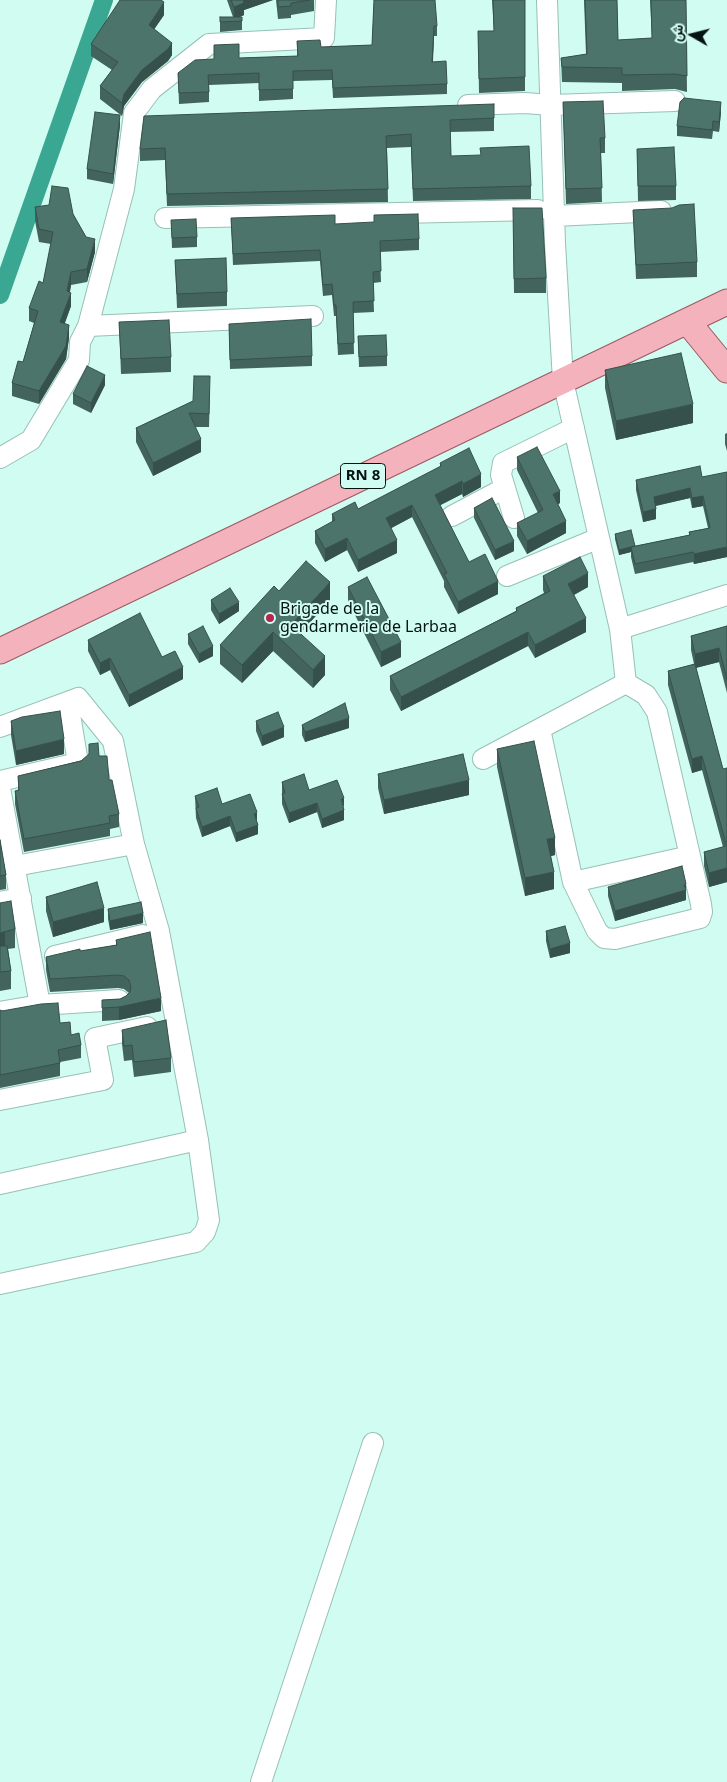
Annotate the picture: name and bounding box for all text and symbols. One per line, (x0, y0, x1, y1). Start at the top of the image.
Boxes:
north arrow (667, 10, 717, 60)
text: ش (666, 23, 687, 43)
road number: RN 8 (340, 464, 386, 488)
place label: Brigade de la gendarmerie de Larbaa (280, 599, 457, 637)
marker: Brigade de la gendarmerie de Larbaa (264, 612, 276, 624)

